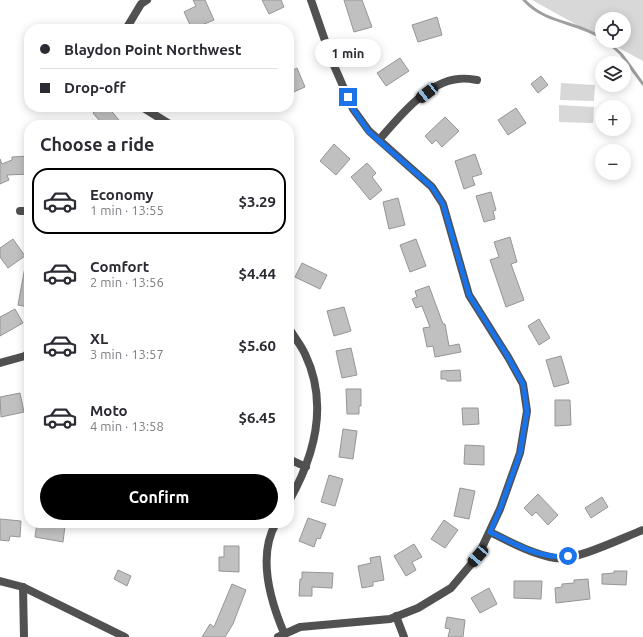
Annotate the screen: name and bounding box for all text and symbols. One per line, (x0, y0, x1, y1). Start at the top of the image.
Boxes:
map controls (595, 12, 631, 180)
button: locate (595, 12, 631, 48)
callout: 1 min (315, 39, 381, 67)
text: Blaydon Point Northwest (64, 41, 241, 58)
text: 1 min (332, 46, 364, 60)
button: layers (595, 56, 631, 92)
text: Drop-off (64, 79, 126, 96)
car (414, 81, 440, 105)
route end (339, 88, 357, 106)
button: + (595, 100, 631, 136)
text: Choose a ride (40, 134, 154, 154)
button: − (595, 144, 631, 180)
icon: car (42, 183, 78, 219)
text: Economy (90, 186, 154, 203)
text: $3.29 (238, 193, 276, 210)
text: 1 min · 13:55 (90, 203, 164, 217)
icon: car (42, 255, 78, 291)
text: Comfort (90, 258, 149, 275)
text: $4.44 (238, 265, 276, 282)
text: 2 min · 13:56 (90, 275, 164, 289)
icon: car (42, 327, 78, 363)
text: XL (90, 330, 108, 347)
text: $5.60 (238, 337, 276, 354)
text: 3 min · 13:57 (90, 347, 164, 361)
icon: car (42, 399, 78, 435)
text: Moto (90, 402, 128, 419)
text: $6.45 (238, 409, 276, 426)
text: 4 min · 13:58 (90, 419, 164, 433)
button: Confirm (40, 474, 278, 520)
car (466, 543, 490, 569)
route start (559, 547, 577, 565)

